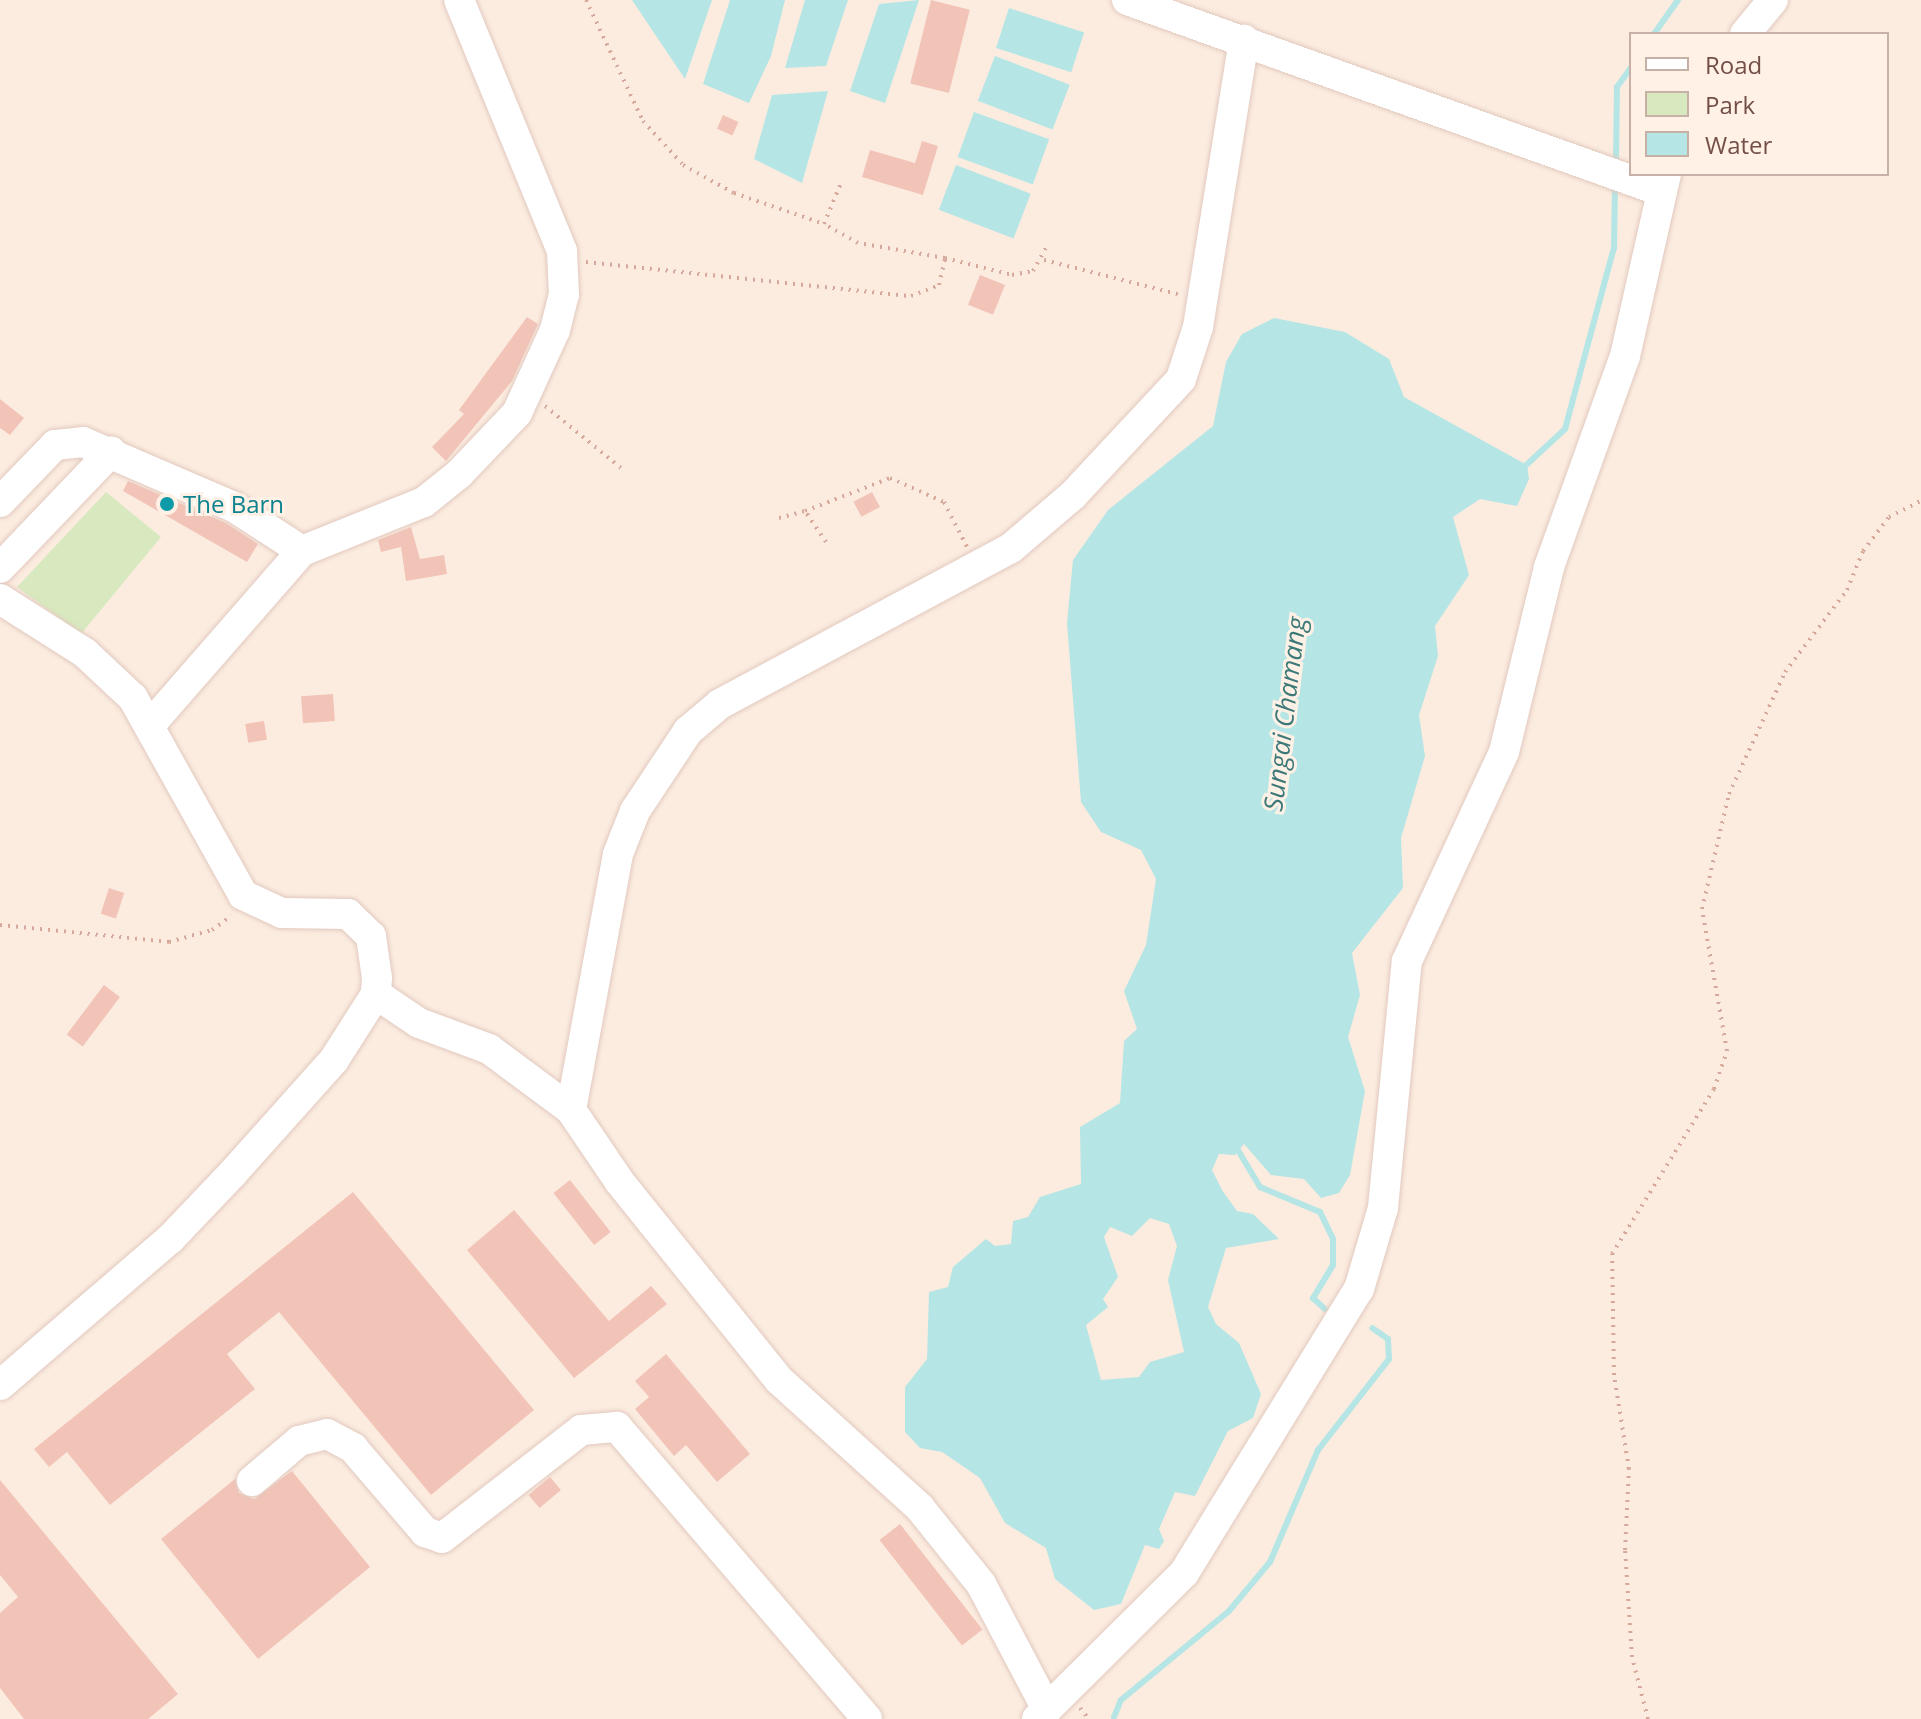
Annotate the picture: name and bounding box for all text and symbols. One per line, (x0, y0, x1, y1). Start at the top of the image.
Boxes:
legend (1629, 32, 1889, 176)
text: Road (1705, 48, 1762, 81)
text: Park (1705, 88, 1755, 121)
text: Water (1705, 128, 1772, 161)
place label: The Barn (183, 490, 284, 518)
marker: The Barn (158, 495, 176, 513)
water label: Sungai Chamang (1258, 615, 1312, 813)

